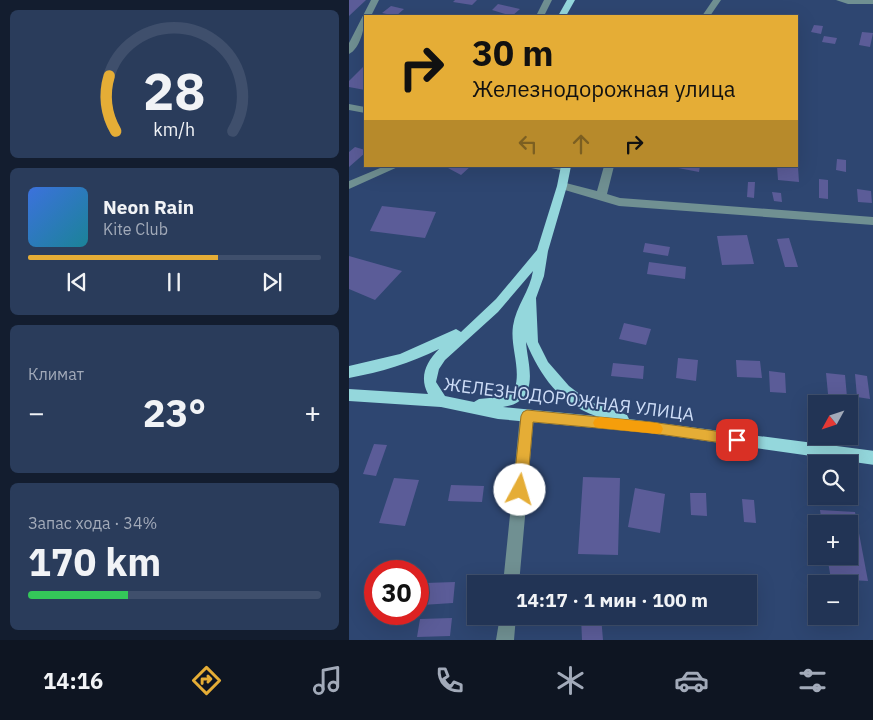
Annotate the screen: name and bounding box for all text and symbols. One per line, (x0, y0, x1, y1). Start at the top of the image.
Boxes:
text: 30 m (472, 30, 554, 76)
icon: right (389, 35, 454, 100)
text: 28 (143, 57, 206, 124)
text: Железнодорожная улица (472, 74, 736, 103)
text: km/h (154, 118, 196, 141)
icon: left (514, 130, 542, 158)
icon: ahead (567, 130, 595, 158)
icon: right (620, 130, 648, 158)
text: Neon Rain (103, 195, 194, 219)
text: Kite Club (103, 219, 168, 239)
icon: previous (63, 268, 91, 296)
icon: pause (160, 268, 188, 296)
icon: next (258, 268, 286, 296)
text: Климат (28, 364, 84, 384)
street label: ЖЕЛЕЗНОДОРОЖНАЯ УЛИЦА (442, 372, 696, 426)
text: 23° (143, 388, 206, 437)
text: − (28, 394, 45, 431)
text: + (304, 394, 321, 431)
north arrow (808, 395, 858, 445)
map controls (808, 395, 858, 625)
pin (716, 419, 758, 461)
icon: arrive (723, 426, 751, 454)
button: search (808, 455, 858, 505)
position arrow (493, 463, 545, 515)
text: Запас хода · 34% (28, 513, 157, 533)
button: + (808, 515, 858, 565)
text: 170 km (28, 537, 161, 586)
speed limit sign: 30 (364, 560, 429, 625)
button: − (808, 575, 858, 625)
text: 14:17 · 1 мин · 100 m (516, 588, 708, 612)
icon: directions (189, 663, 224, 698)
icon: music (310, 663, 345, 698)
icon: phone (432, 663, 467, 698)
icon: climate (553, 663, 588, 698)
icon: car (674, 663, 709, 698)
icon: filters (795, 663, 830, 698)
text: 14:16 (43, 666, 103, 695)

